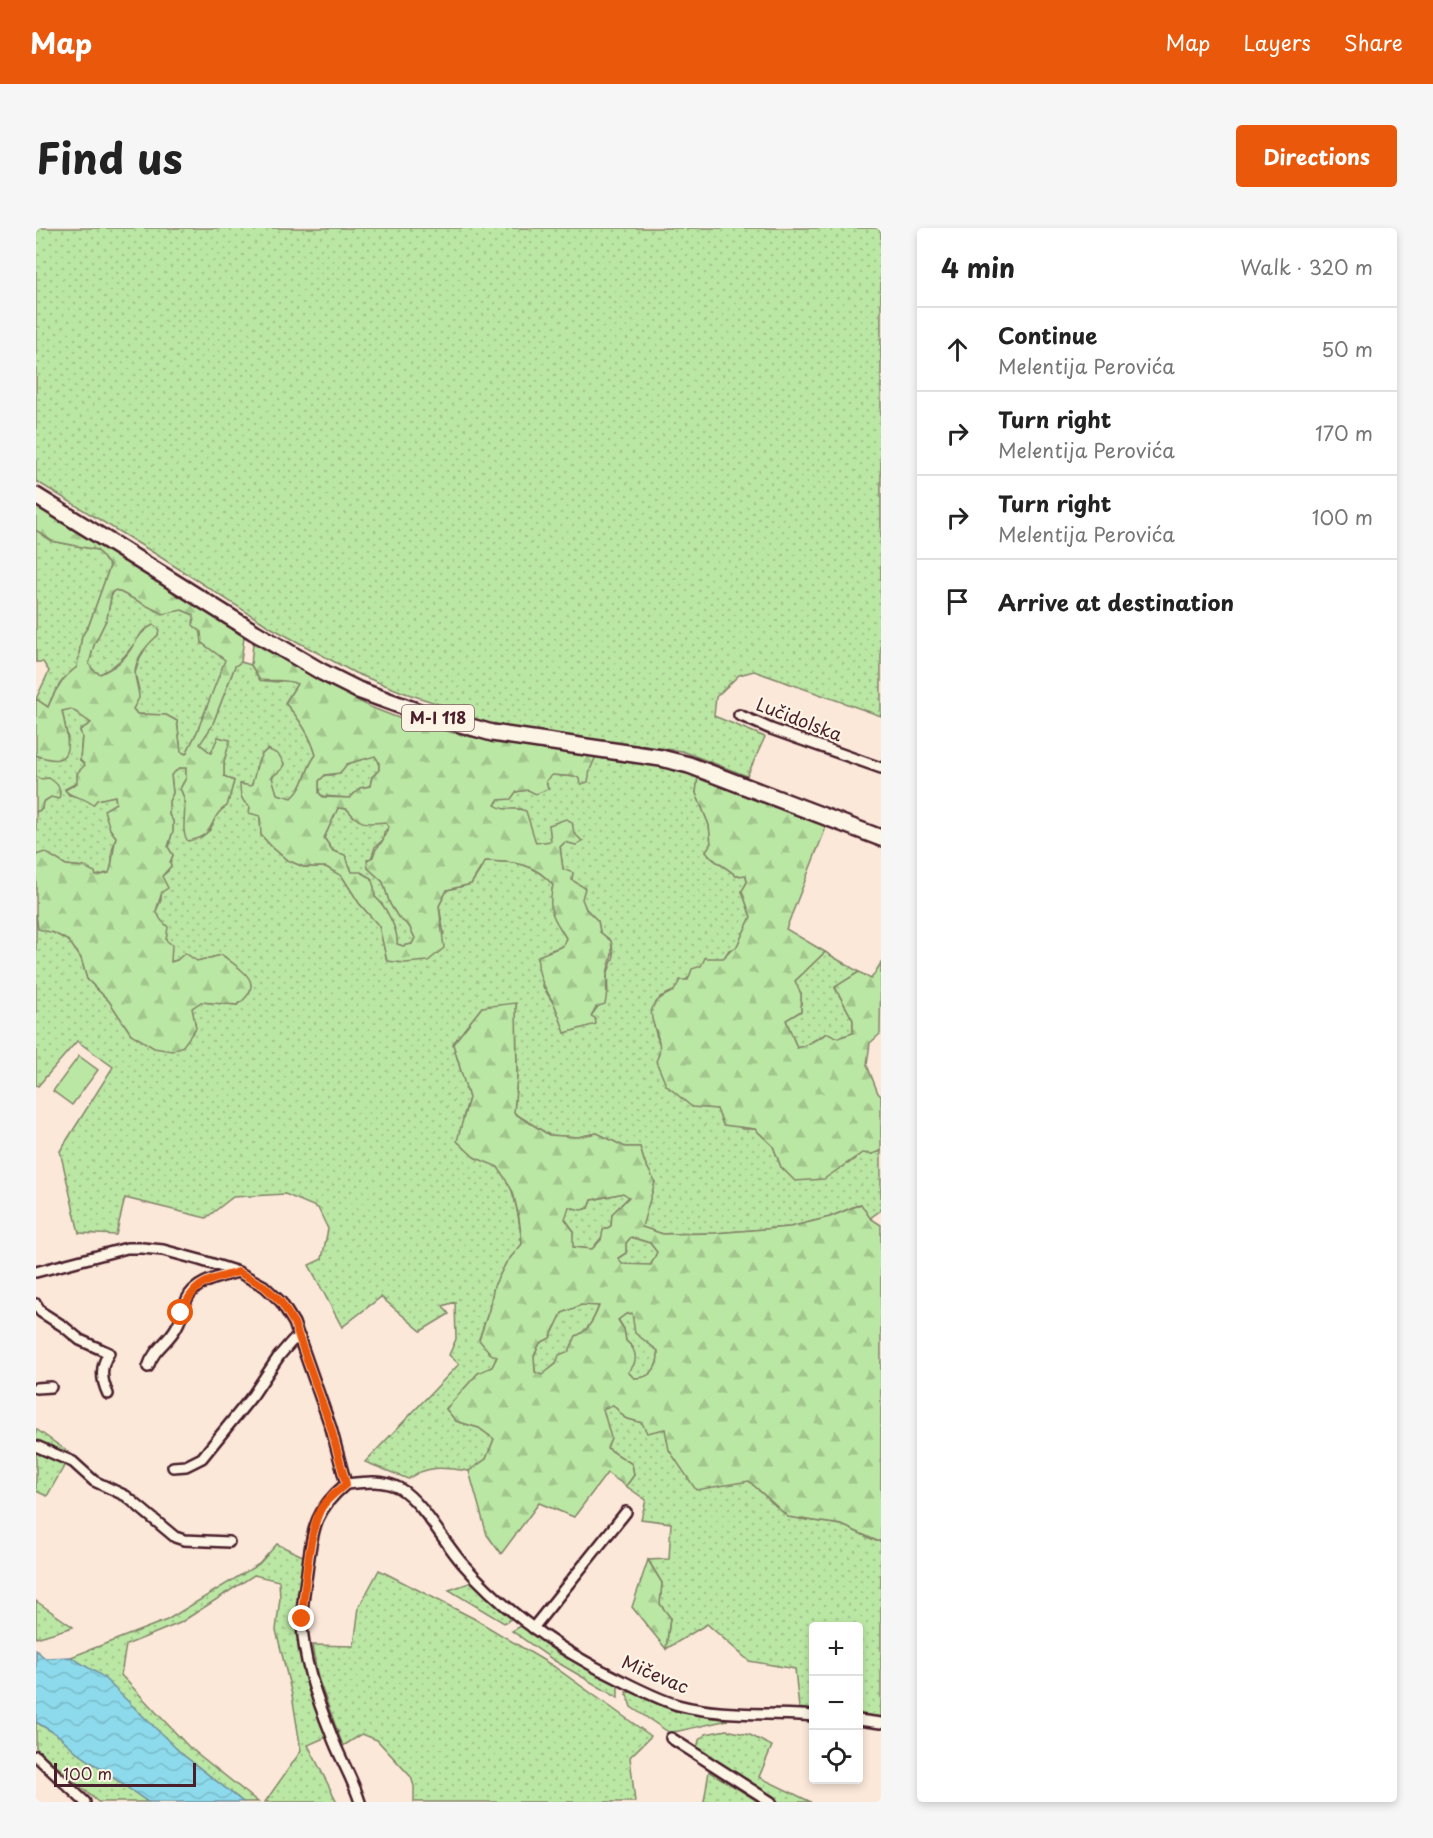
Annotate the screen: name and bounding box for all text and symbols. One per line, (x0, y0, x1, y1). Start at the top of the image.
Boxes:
text: Map (30, 21, 92, 64)
text: Map (1166, 26, 1210, 58)
text: Layers (1243, 26, 1311, 58)
text: Share (1344, 26, 1403, 58)
text: Find us (36, 125, 183, 188)
button: Directions (1236, 125, 1397, 187)
text: 4 min (941, 248, 1015, 287)
text: Walk · 320 m (1240, 252, 1373, 282)
text: Continue (998, 318, 1097, 351)
icon: ahead (941, 333, 974, 366)
text: 50 m (1321, 334, 1373, 364)
text: Melentija Perovića (998, 351, 1175, 381)
text: Turn right (998, 402, 1111, 435)
icon: right (941, 417, 974, 450)
text: 170 m (1315, 418, 1373, 448)
text: Melentija Perovića (998, 435, 1175, 465)
text: Turn right (998, 486, 1111, 519)
icon: right (941, 501, 974, 534)
text: 100 m (1312, 502, 1373, 532)
text: Melentija Perovića (998, 519, 1175, 549)
icon: arrive (941, 585, 974, 618)
text: Arrive at destination (998, 585, 1234, 618)
street label: Lučidolska (753, 690, 847, 748)
road number: M-I 118 (402, 705, 474, 731)
route start (167, 1299, 193, 1325)
route end (288, 1605, 314, 1631)
map controls (809, 1622, 863, 1784)
button: + (809, 1622, 863, 1676)
street label: Mičevac (618, 1647, 693, 1700)
button: − (809, 1676, 863, 1730)
button: locate (809, 1730, 863, 1784)
scale bar (54, 1760, 196, 1788)
text: 100 m (63, 1761, 112, 1785)

